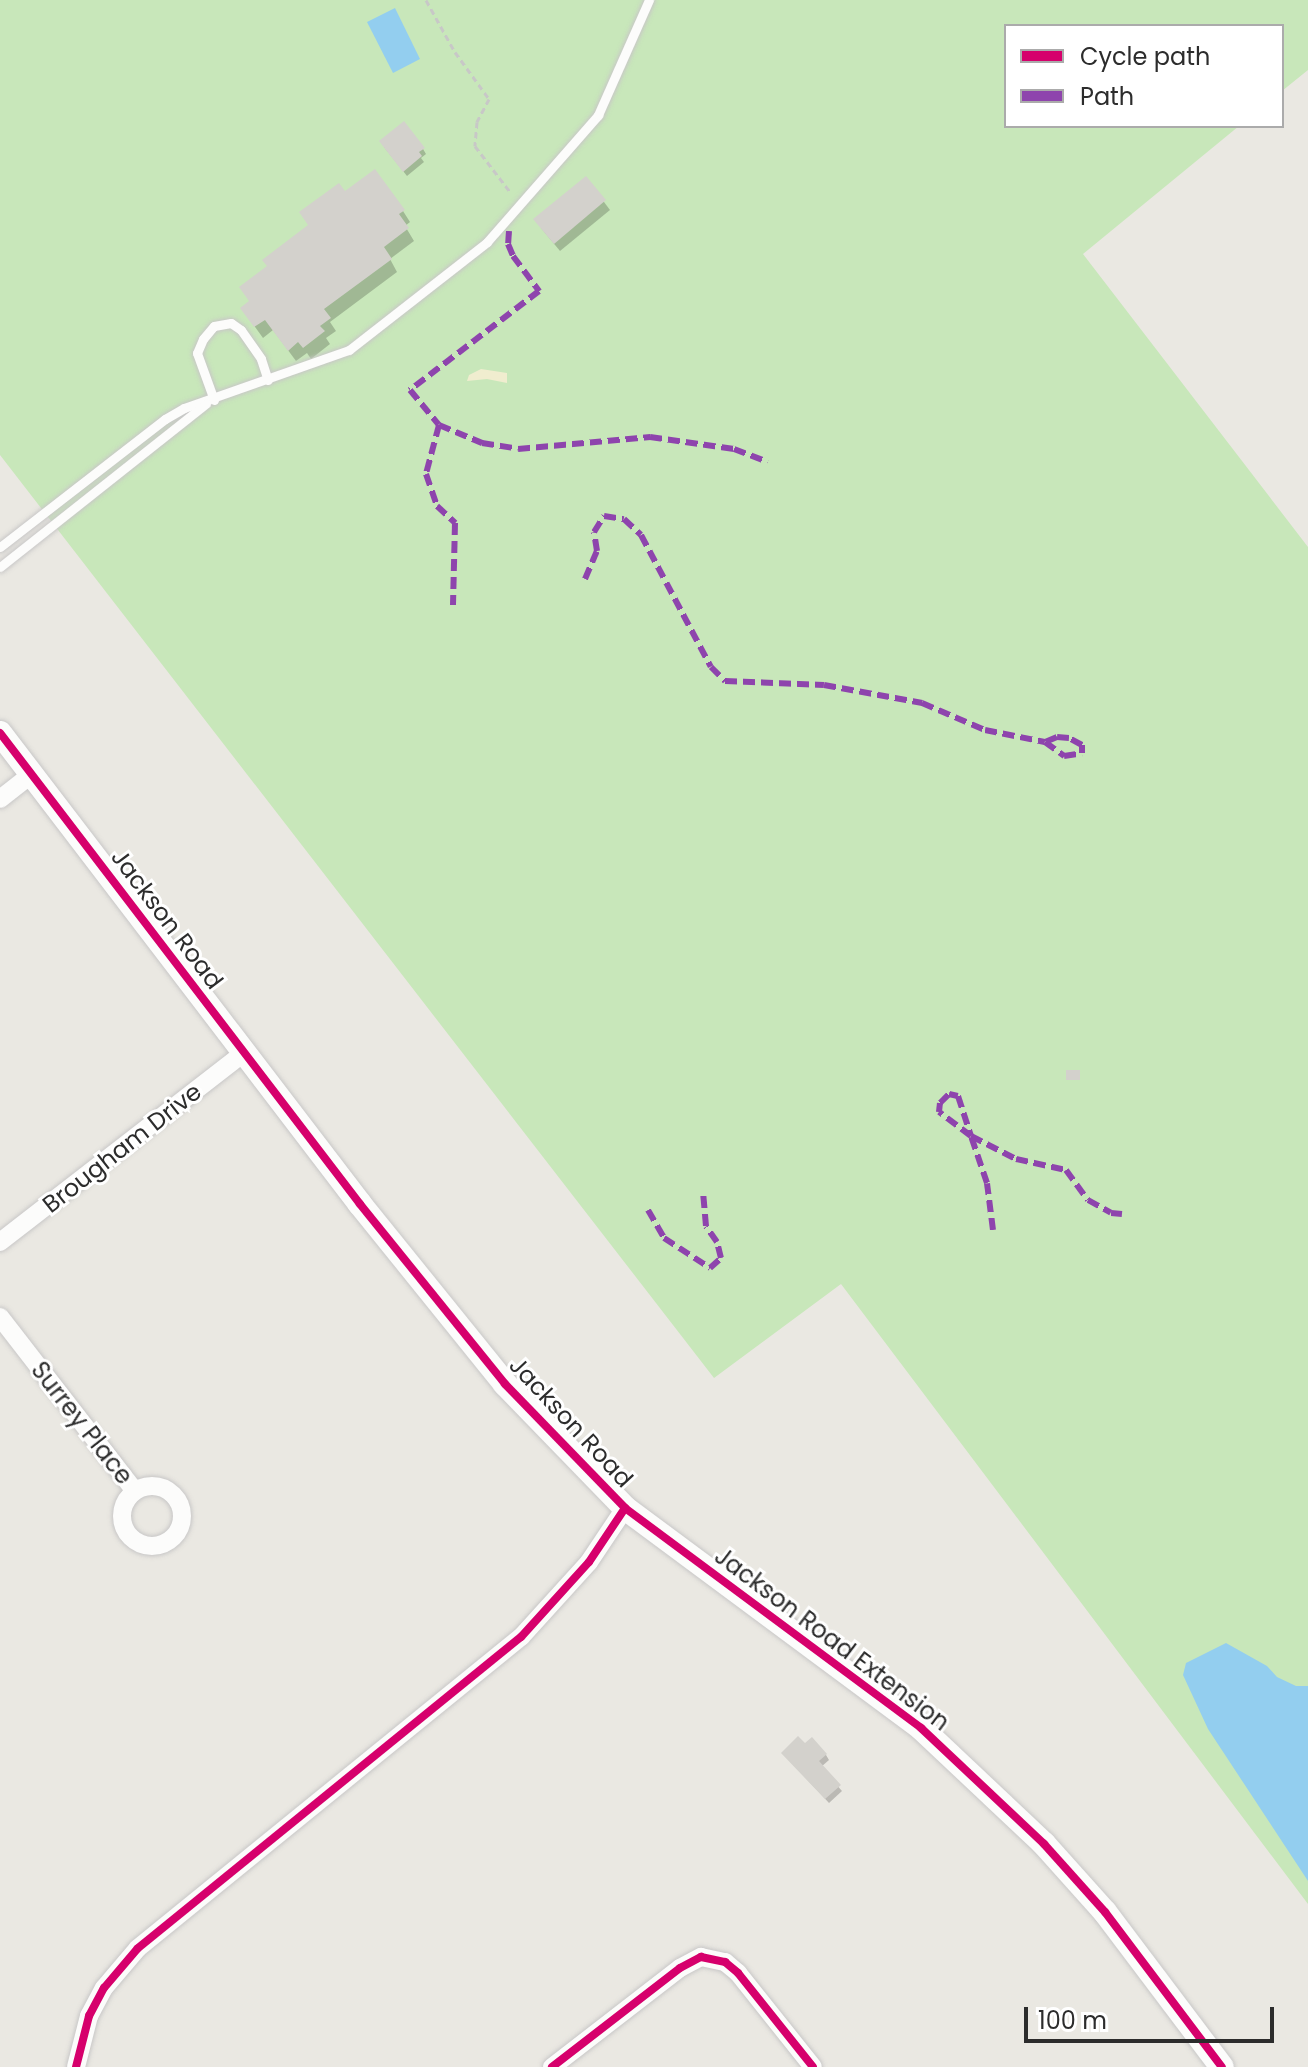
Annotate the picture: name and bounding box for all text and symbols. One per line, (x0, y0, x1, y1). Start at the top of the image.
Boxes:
legend (1004, 24, 1284, 128)
text: Cycle path (1080, 40, 1210, 73)
text: Path (1080, 80, 1134, 113)
street label: Jackson Road (105, 843, 229, 995)
street label: Brougham Drive (37, 1077, 207, 1219)
street label: Jackson Road (503, 1351, 639, 1493)
street label: Surrey Place (25, 1356, 139, 1490)
street label: Jackson Road Extension (709, 1541, 955, 1737)
scale bar (1028, 1991, 1278, 2041)
text: 100 m (1038, 2004, 1107, 2037)

